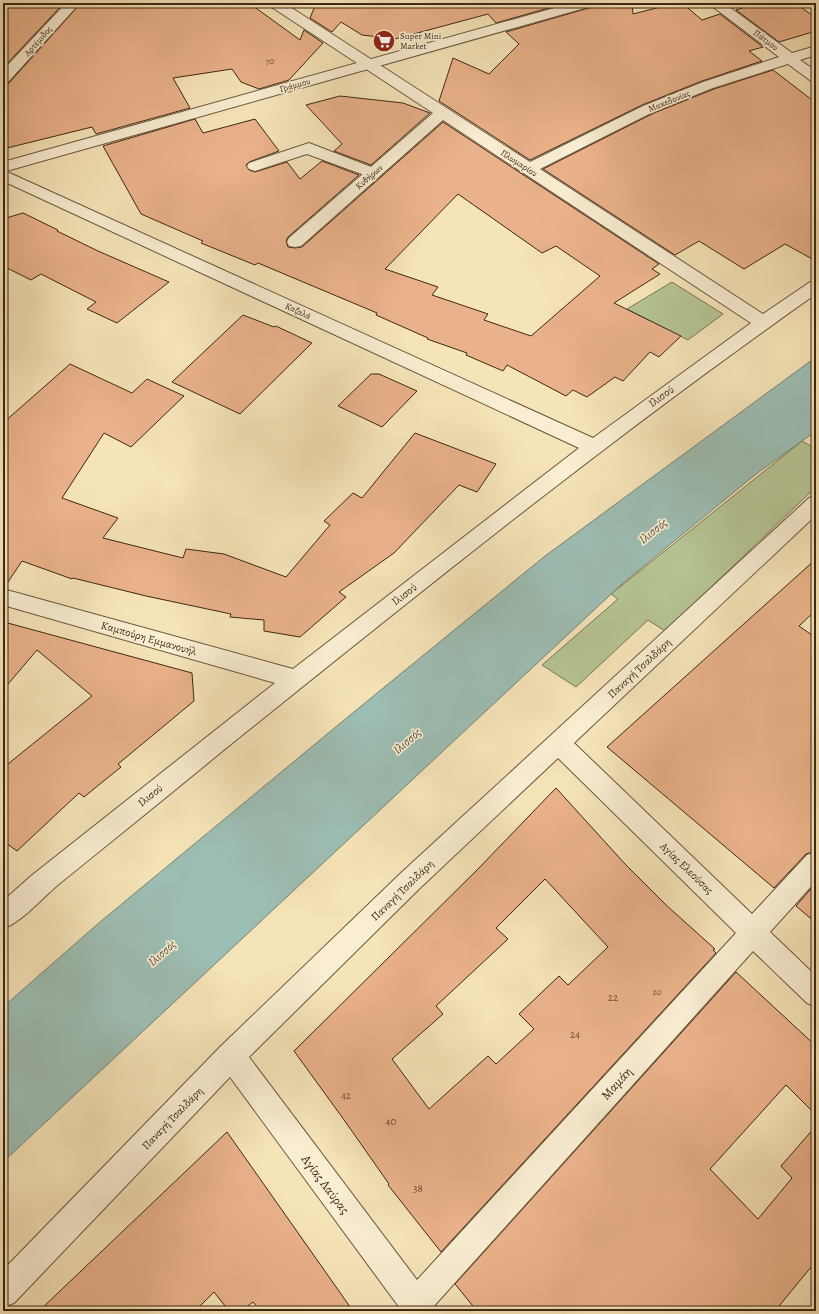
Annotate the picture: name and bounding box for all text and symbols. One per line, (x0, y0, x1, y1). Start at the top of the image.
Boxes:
street label: Αρτέμιδος (21, 23, 55, 59)
street label: Πάτμου (751, 27, 781, 53)
supermarket icon: Super Mini Market (371, 28, 397, 54)
place label: Super Mini Market (400, 30, 442, 52)
house number: 70 (266, 55, 274, 67)
street label: Γράμμου (278, 75, 312, 95)
street label: Μακεδονίας (646, 87, 692, 115)
street label: Πλωμαρίου (498, 147, 540, 179)
street label: Κυθήρων (353, 162, 385, 192)
street label: Καζαλά (283, 300, 313, 322)
street label: Ιλισού (645, 382, 677, 411)
water label: Ιλισσός (635, 515, 671, 547)
street label: Ιλισού (389, 580, 420, 609)
street label: Καμπούρη Εμμανουήλ (99, 618, 199, 660)
street label: Παναγή Τσαλδάρη (604, 635, 674, 702)
water label: Ιλισσός (390, 724, 424, 758)
street label: Ιλισού (135, 781, 166, 810)
street label: Αγίας Ελεούσας (656, 838, 717, 898)
street label: Παναγή Τσαλδάρη (368, 857, 437, 924)
water label: Ιλισσός (145, 936, 179, 970)
house number: 20 (652, 986, 662, 998)
house number: 22 (608, 990, 618, 1005)
house number: 24 (570, 1027, 580, 1042)
street label: Μαμάη (597, 1063, 636, 1103)
street label: Παναγή Τσαλδάρη (139, 1084, 206, 1153)
house number: 42 (341, 1088, 351, 1103)
house number: 40 (386, 1114, 397, 1129)
street label: Αγίας Λαύρας (297, 1150, 354, 1218)
house number: 38 (413, 1181, 423, 1196)

